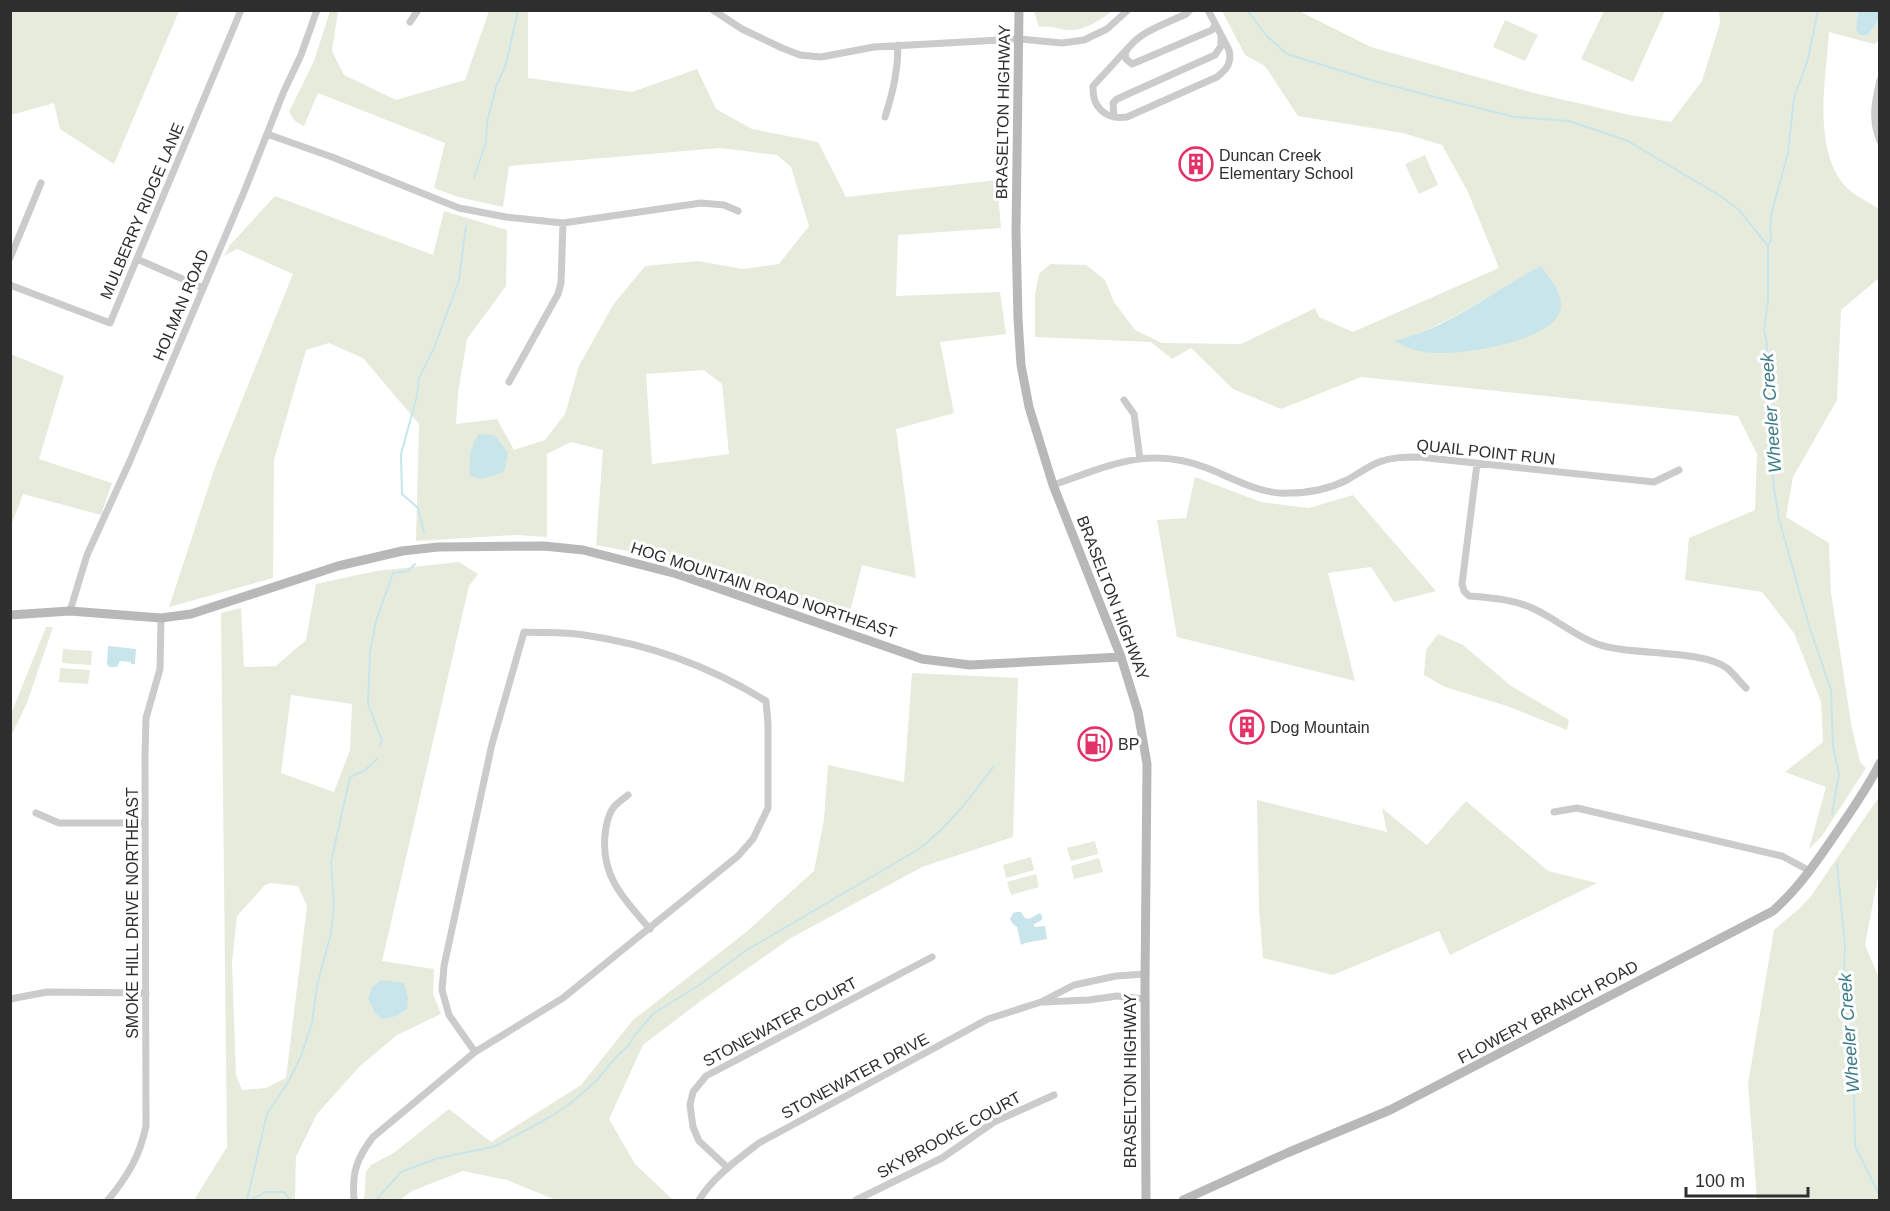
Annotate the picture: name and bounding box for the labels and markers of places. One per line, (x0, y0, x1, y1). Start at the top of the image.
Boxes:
building icon: Duncan Creek Elementary School (1178, 146, 1214, 182)
place label: Duncan Creek Elementary School (1219, 147, 1353, 182)
building icon: Dog Mountain (1229, 709, 1265, 745)
place label: Dog Mountain (1270, 719, 1370, 736)
fuel station icon: BP (1077, 726, 1113, 762)
place label: BP (1118, 736, 1139, 753)

